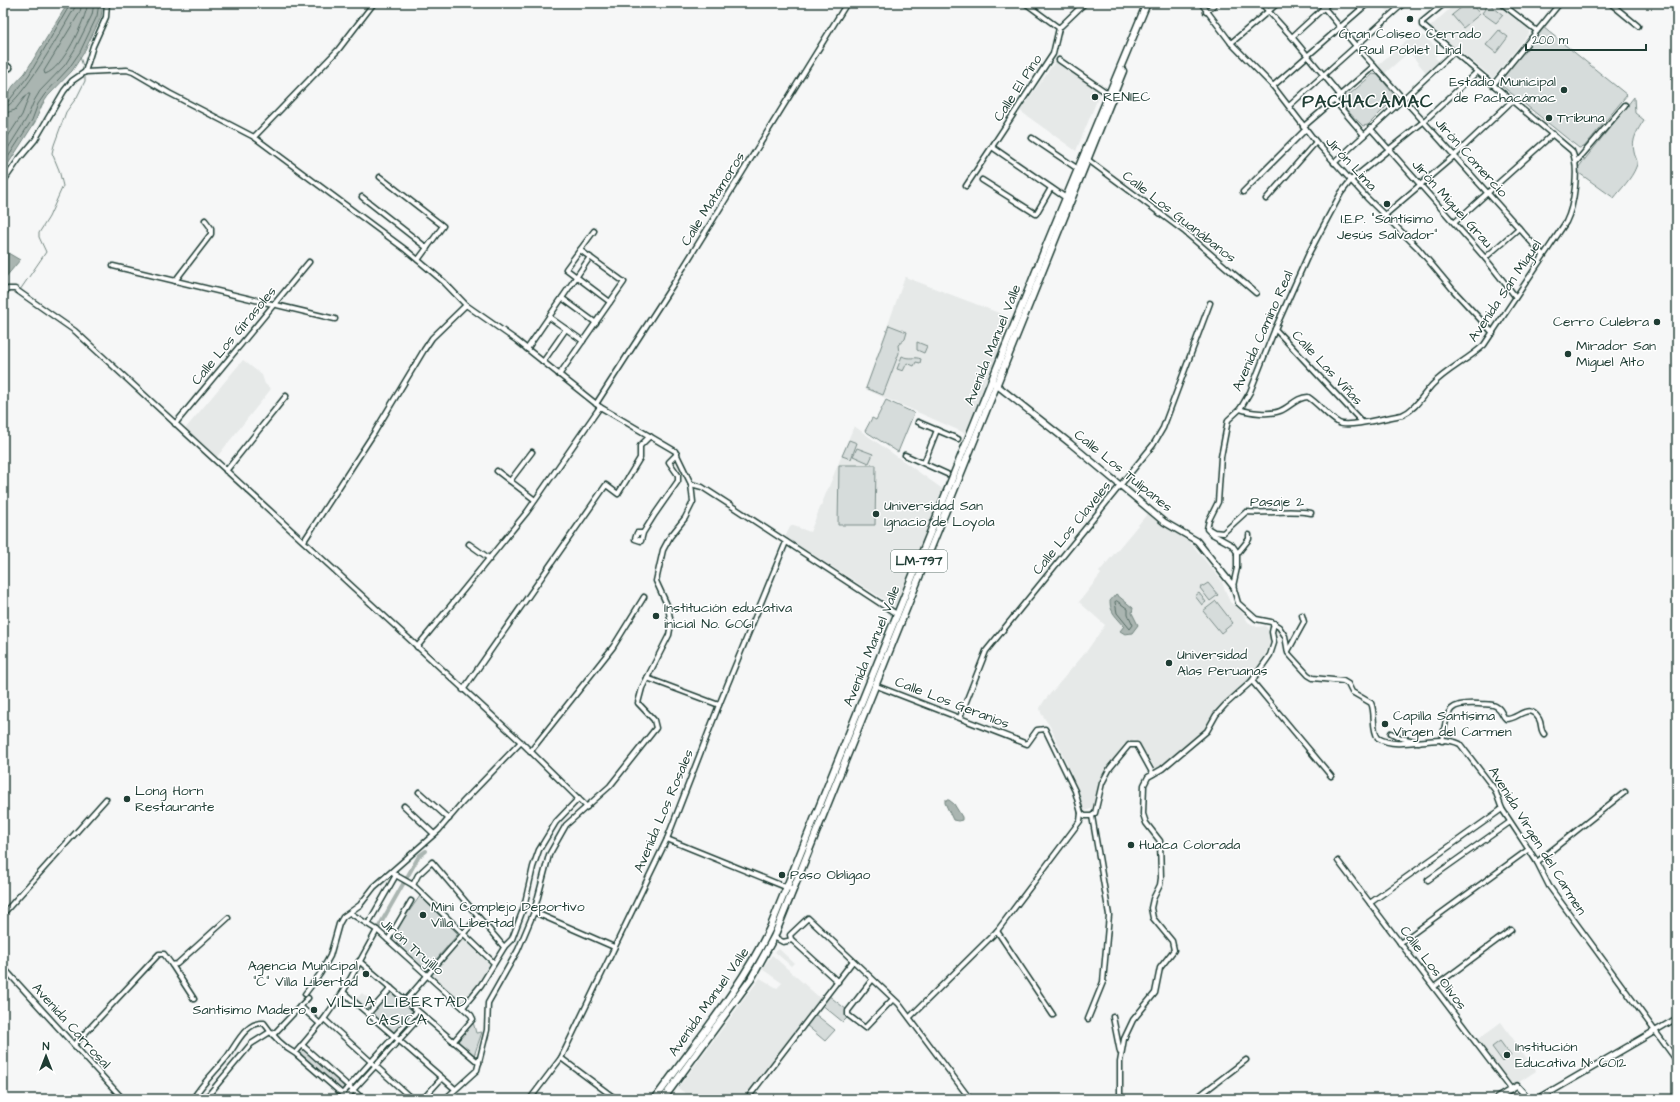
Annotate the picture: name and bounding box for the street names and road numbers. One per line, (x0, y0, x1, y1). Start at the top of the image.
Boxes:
street label: Calle El Pino (989, 50, 1047, 126)
street label: Jirón Comercio (1430, 114, 1512, 202)
street label: Jirón Lima (1321, 132, 1381, 196)
street label: Calle Matamoros (676, 148, 750, 250)
street label: Jirón Miguel Grau (1407, 155, 1497, 253)
street label: Calle Los Guanábanos (1118, 166, 1240, 268)
street label: Avenida San Miguel (1463, 236, 1547, 346)
street label: Avenida Camino Real (1227, 267, 1299, 395)
street label: Avenida Manuel Valle (960, 281, 1027, 409)
street label: Calle Los Girasoles (187, 282, 281, 390)
street label: Calle Las Viñas (1287, 326, 1367, 410)
street label: Calle Los Tulipanes (1069, 425, 1177, 517)
street label: Calle Los Claveles (1028, 477, 1116, 579)
street label: Pasaje 2 (1250, 492, 1304, 512)
road number: LM-797 (891, 550, 947, 572)
street label: Avenida Manuel Valle (839, 582, 906, 710)
street label: Calle Los Geranios (892, 672, 1012, 734)
street label: Avenida Los Rosales (629, 746, 699, 876)
street label: Avenida Virgen del Carmen (1483, 763, 1591, 919)
street label: Jirón Trujillo (376, 914, 448, 980)
street label: Calle Los Olivos (1395, 922, 1471, 1014)
street label: Avenida Manuel Valle (664, 943, 754, 1061)
street label: Avenida Carrosal (27, 979, 115, 1073)

